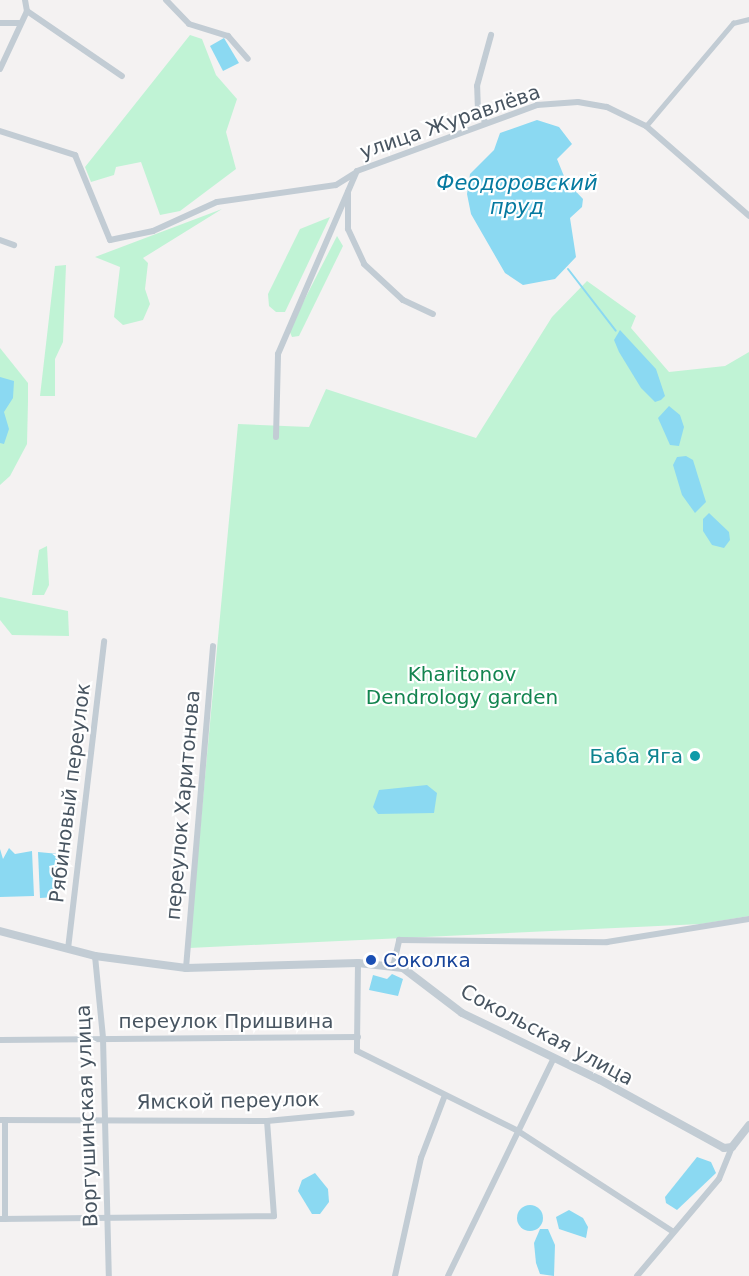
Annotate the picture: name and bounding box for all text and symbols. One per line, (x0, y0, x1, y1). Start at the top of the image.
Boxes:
street label: улица Журавлёва (357, 80, 543, 164)
water label: Феодоровский пруд (436, 170, 598, 220)
park label: Kharitonov Dendrology garden (366, 663, 558, 710)
street label: Рябиновый переулок (45, 682, 95, 904)
street label: переулок Харитонова (161, 689, 205, 921)
place label: Баба Яга (589, 744, 683, 768)
marker: Баба Яга (688, 749, 702, 763)
place label: Соколка (383, 948, 471, 972)
marker: Соколка (364, 953, 378, 967)
street label: Сокольская улица (456, 979, 638, 1091)
street label: Воргушинская улица (71, 1004, 103, 1228)
street label: переулок Пришвина (119, 1009, 333, 1033)
street label: Ямской переулок (136, 1087, 320, 1115)

